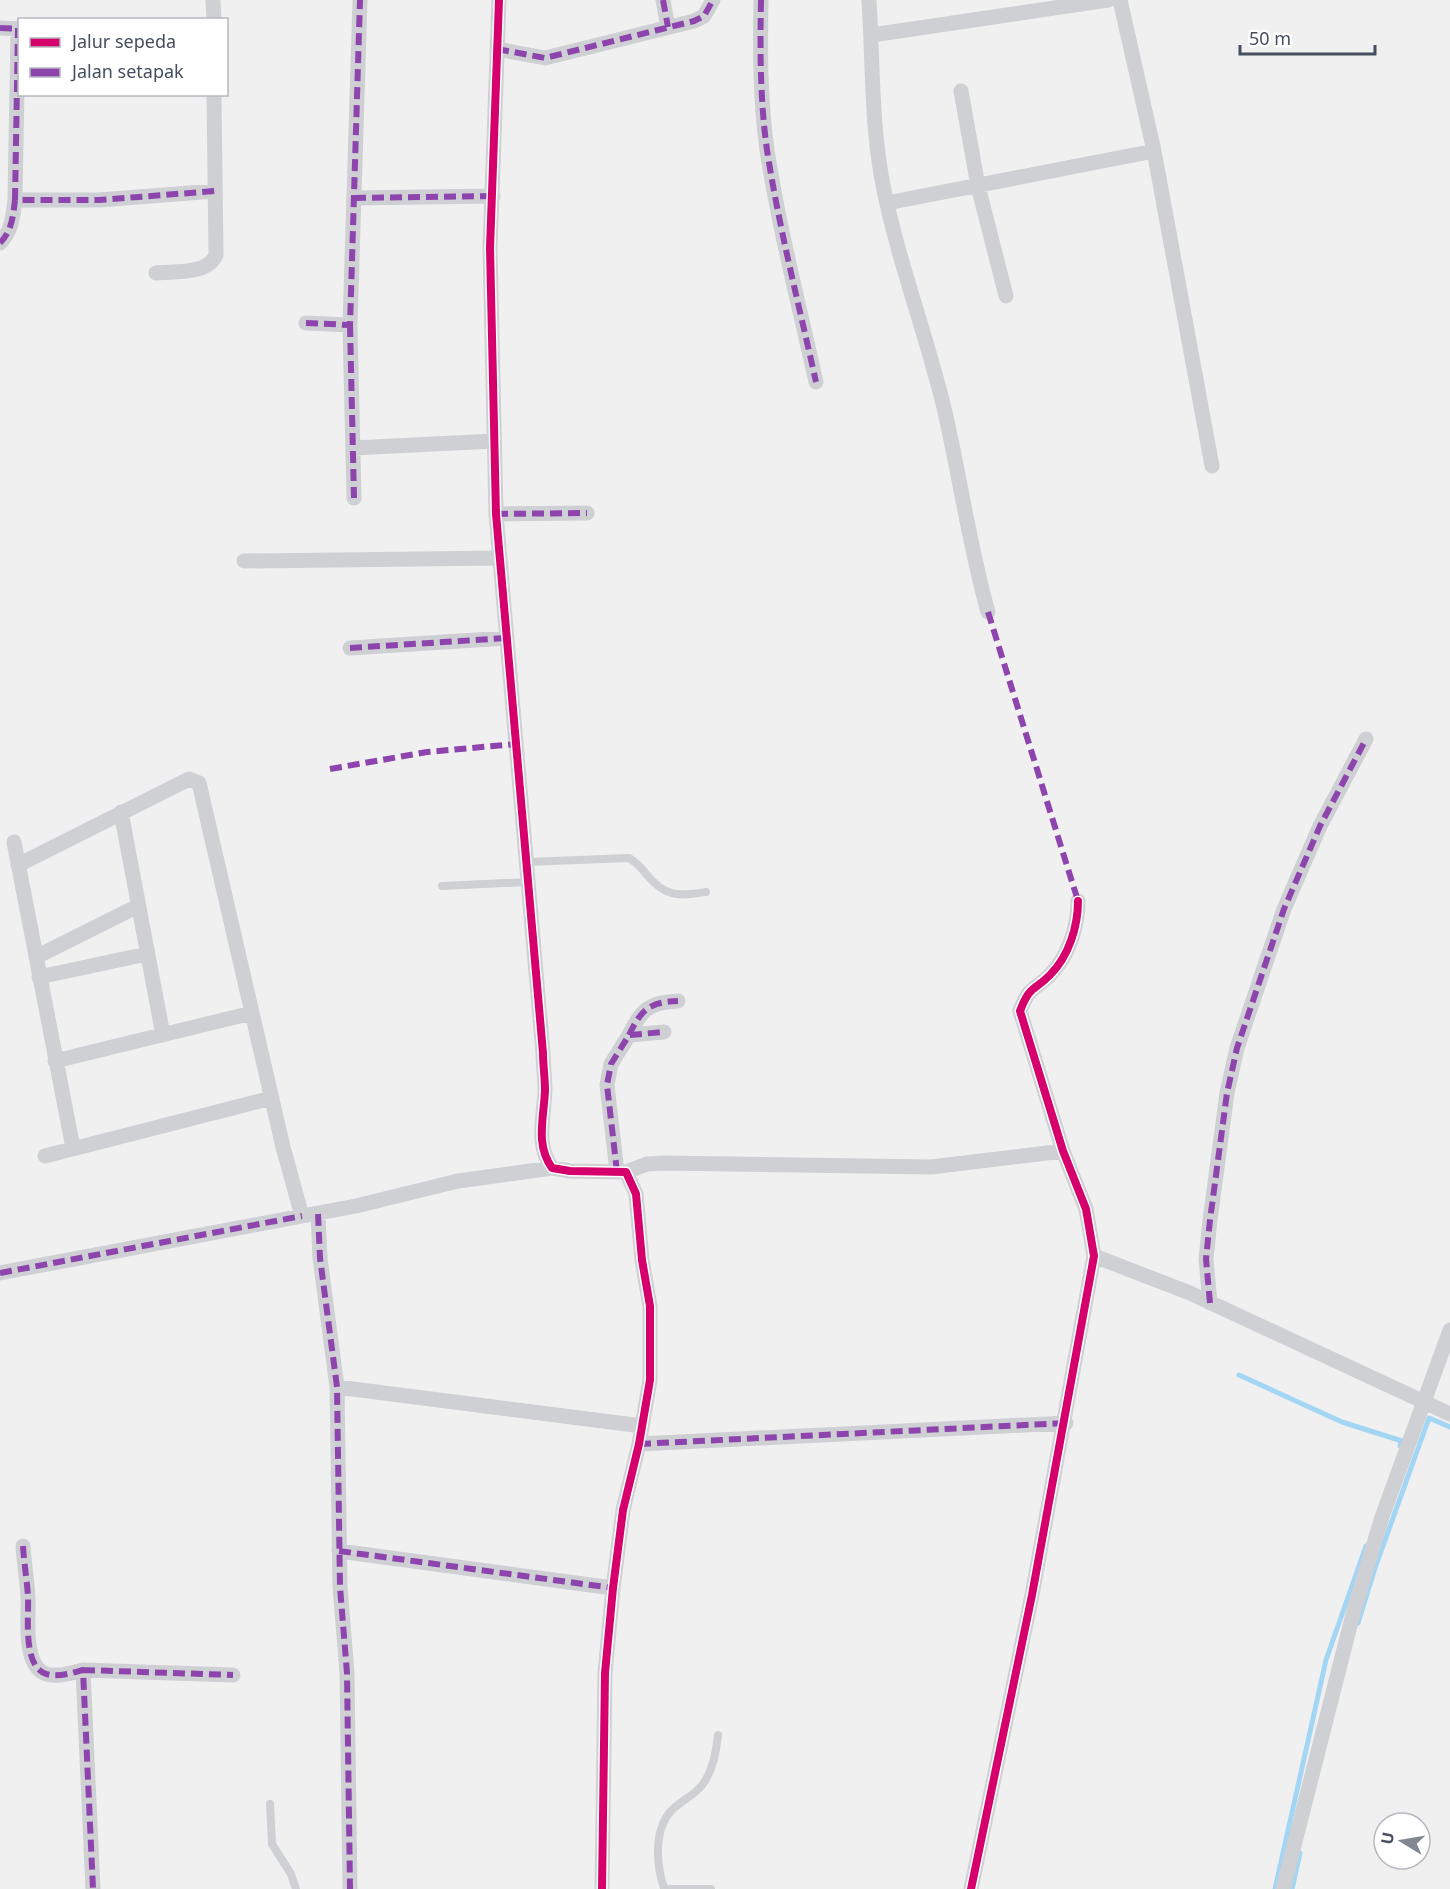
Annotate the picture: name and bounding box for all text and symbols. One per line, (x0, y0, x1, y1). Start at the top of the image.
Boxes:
legend (18, 18, 228, 96)
scale bar (1240, 18, 1375, 56)
text: 50 m (1249, 26, 1291, 50)
text: Jalur sepeda (70, 29, 176, 53)
text: Jalan setapak (70, 59, 184, 83)
north arrow (1372, 1811, 1432, 1871)
text: U (1375, 1830, 1399, 1846)

